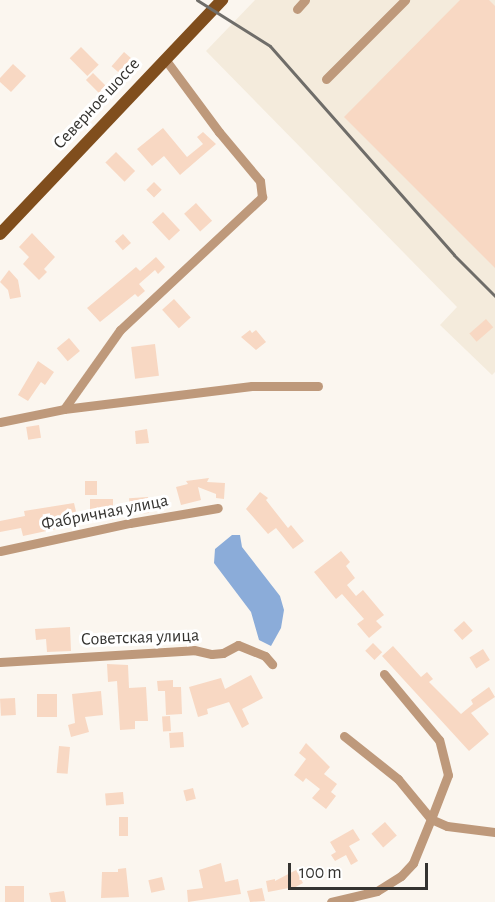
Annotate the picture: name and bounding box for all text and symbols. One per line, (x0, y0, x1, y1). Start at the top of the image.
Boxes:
street label: Северное шоссе (49, 54, 145, 154)
street label: Фабричная улица (40, 490, 170, 536)
street label: Советская улица (80, 625, 200, 651)
scale bar (291, 851, 430, 889)
text: 100 m (299, 864, 342, 882)

